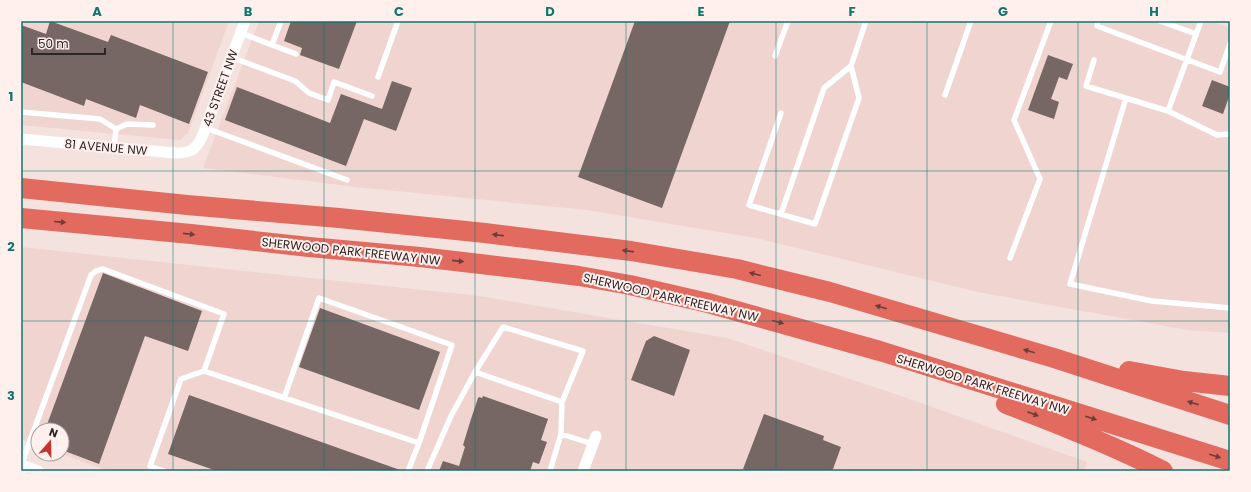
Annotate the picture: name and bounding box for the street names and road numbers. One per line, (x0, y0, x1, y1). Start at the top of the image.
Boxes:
street label: 43 STREET NW (198, 47, 242, 129)
street label: 81 AVENUE NW (64, 135, 148, 159)
street label: SHERWOOD PARK FREEWAY NW (261, 233, 441, 269)
street label: SHERWOOD PARK FREEWAY NW (582, 269, 761, 326)
street label: SHERWOOD PARK FREEWAY NW (895, 350, 1072, 418)

